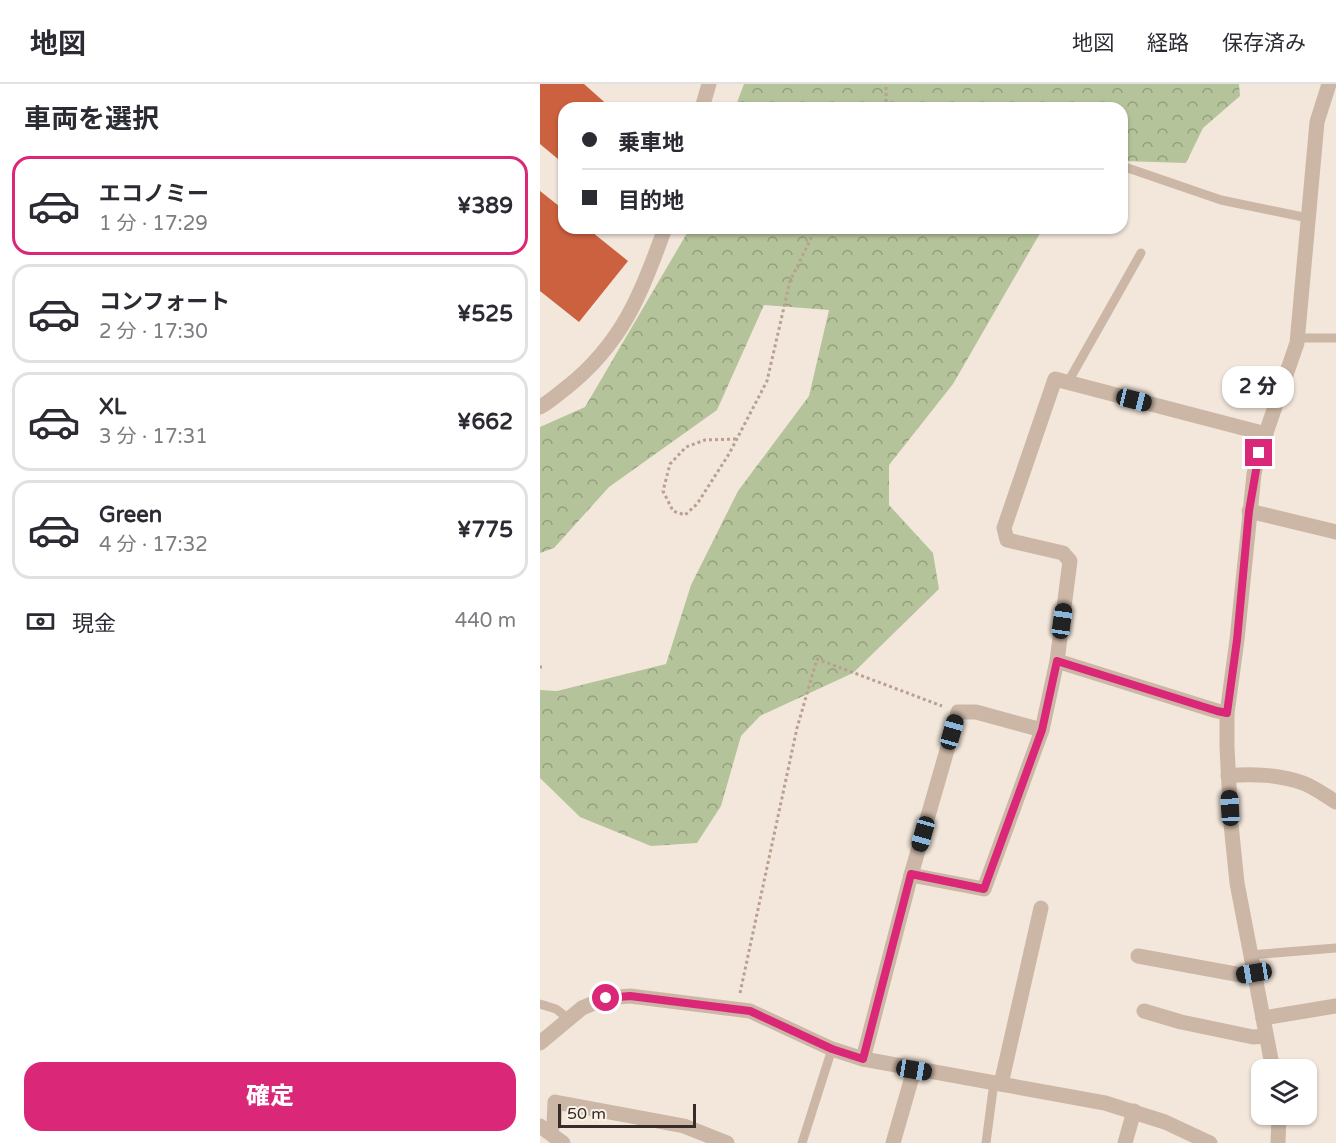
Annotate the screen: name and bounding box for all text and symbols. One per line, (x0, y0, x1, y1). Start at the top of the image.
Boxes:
text: 地図 (30, 27, 86, 61)
text: 地図 (1072, 31, 1114, 56)
text: 経路 (1147, 31, 1189, 56)
text: 保存済み (1222, 31, 1306, 56)
text: 車両を選択 (24, 103, 159, 136)
text: 乗車地 (618, 130, 684, 156)
icon: car (27, 179, 81, 233)
text: エコノミー (99, 181, 209, 207)
text: 目的地 (618, 188, 684, 214)
text: ¥389 (457, 193, 513, 219)
text: 1 分 · 17:29 (99, 212, 208, 236)
icon: car (27, 287, 81, 341)
text: コンフォート (99, 289, 230, 315)
text: ¥525 (457, 301, 513, 327)
text: 2 分 · 17:30 (99, 320, 208, 344)
callout: 2 分 (1223, 366, 1295, 408)
text: 2 分 (1239, 375, 1277, 399)
car (1114, 387, 1154, 413)
text: XL (99, 394, 126, 420)
icon: car (27, 395, 81, 449)
text: ¥662 (457, 409, 513, 435)
text: 3 分 · 17:31 (99, 425, 208, 449)
route end (1245, 439, 1272, 466)
text: Green (99, 502, 162, 528)
icon: car (27, 503, 81, 557)
text: ¥775 (457, 517, 513, 543)
text: 4 分 · 17:32 (99, 533, 208, 557)
car (1051, 602, 1073, 640)
icon: cash (24, 605, 57, 638)
text: 440 m (455, 609, 516, 633)
text: 現金 (72, 611, 116, 637)
car (938, 712, 966, 752)
car (1220, 790, 1240, 826)
car (909, 814, 937, 854)
car (1235, 961, 1273, 985)
route start (592, 984, 619, 1011)
car (895, 1058, 933, 1082)
map controls (1251, 1059, 1317, 1125)
button: layers (1251, 1059, 1317, 1125)
button: 確定 (24, 1062, 516, 1131)
scale bar (558, 1101, 696, 1128)
text: 50 m (567, 1104, 606, 1124)

